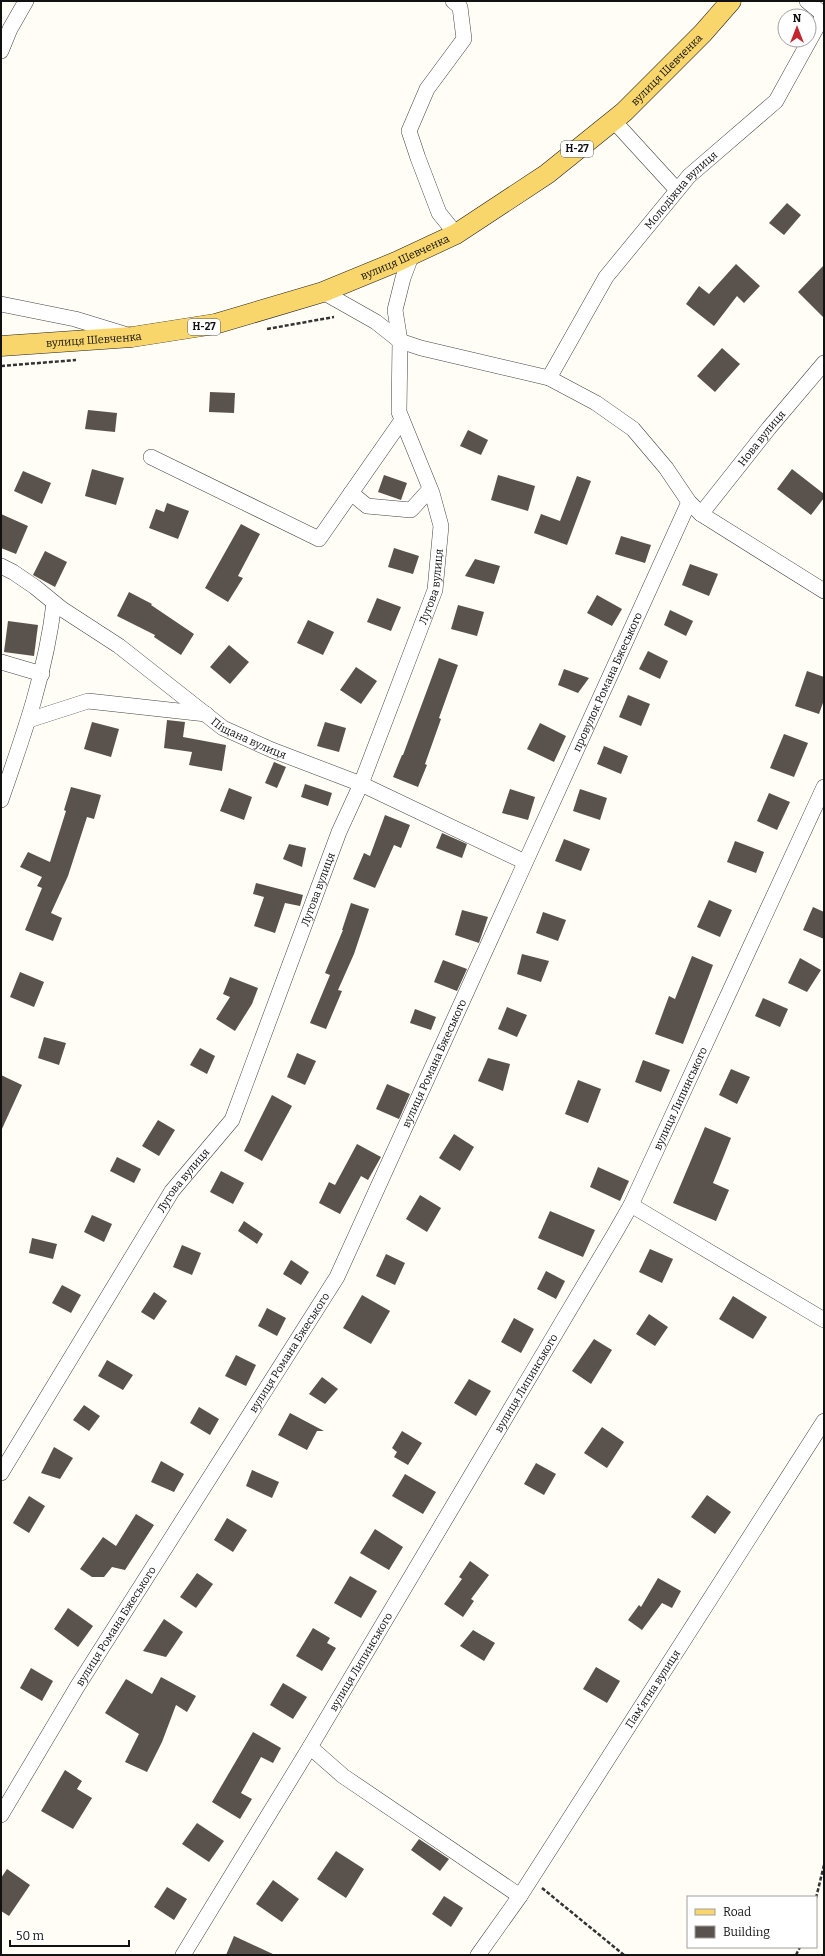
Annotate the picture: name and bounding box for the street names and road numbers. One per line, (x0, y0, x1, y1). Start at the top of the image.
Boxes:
street label: вулиця Шевченка (628, 31, 705, 108)
road number: Н-27 (561, 141, 593, 157)
street label: Молодіжна вулиця (642, 148, 720, 231)
street label: вулиця Шевченка (359, 232, 451, 282)
road number: Н-27 (188, 319, 220, 335)
street label: вулиця Шевченка (46, 329, 142, 349)
street label: Нова вулиця (735, 407, 788, 469)
street label: Лугова вулиця (416, 548, 445, 626)
street label: провулок Романа Бжеського (570, 610, 645, 754)
street label: Піщана вулиця (209, 715, 288, 761)
street label: Лугова вулиця (298, 851, 337, 928)
street label: вулиця Романа Бжеського (399, 997, 469, 1130)
street label: вулиця Липинського (651, 1045, 710, 1152)
street label: Лугова вулиця (154, 1146, 212, 1215)
street label: вулиця Романа Бжеського (246, 1290, 332, 1415)
street label: вулиця Липинського (492, 1331, 560, 1435)
street label: вулиця Романа Бжеського (73, 1564, 158, 1688)
street label: вулиця Липинського (326, 1610, 395, 1713)
street label: Памʼятна вулиця (623, 1647, 683, 1731)

